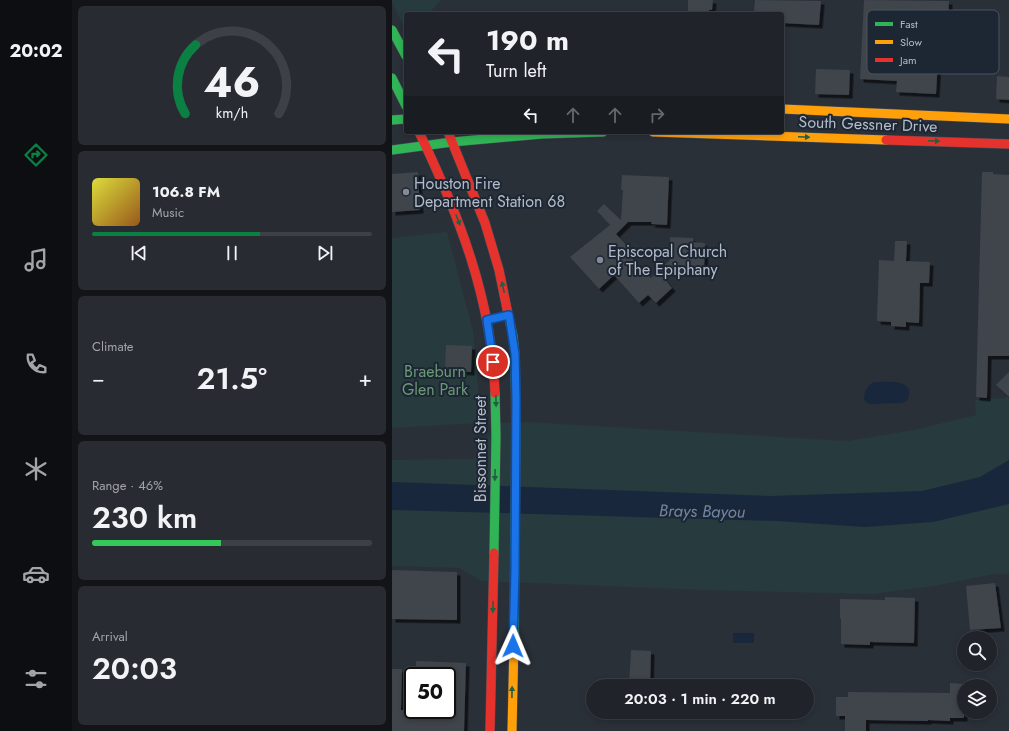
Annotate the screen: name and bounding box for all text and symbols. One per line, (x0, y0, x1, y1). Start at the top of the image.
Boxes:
legend (867, 10, 999, 74)
text: Fast (900, 16, 918, 32)
text: 190 m (486, 20, 569, 61)
icon: left (420, 28, 472, 80)
text: Slow (900, 34, 922, 50)
text: 20:02 (9, 38, 63, 64)
text: 46 (204, 51, 260, 112)
text: Jam (898, 52, 917, 68)
text: Turn left (486, 58, 546, 84)
text: km/h (216, 102, 248, 122)
icon: left (520, 104, 542, 126)
icon: ahead (562, 104, 584, 126)
icon: ahead (604, 104, 626, 126)
icon: right (646, 104, 668, 126)
street label: South Gessner Drive (798, 110, 938, 138)
one-way arrow (798, 134, 811, 140)
one-way arrow (928, 138, 941, 144)
icon: directions (22, 141, 50, 169)
place label: Houston Fire Department Station 68 (414, 172, 565, 213)
text: 106.8 FM (152, 181, 220, 203)
marker: Houston Fire Department Station 68 (401, 187, 411, 197)
text: Music (152, 203, 184, 222)
one-way arrow (456, 214, 462, 226)
place label: Episcopal Church of The Epiphany (608, 240, 727, 281)
icon: previous (128, 242, 150, 264)
icon: pause (221, 242, 243, 264)
icon: next (314, 242, 336, 264)
icon: music (22, 246, 50, 274)
marker: Episcopal Church of The Epiphany (595, 255, 605, 265)
one-way arrow (499, 281, 505, 294)
text: Climate (92, 337, 133, 356)
pin (476, 345, 510, 379)
icon: phone (22, 350, 50, 378)
icon: arrive (482, 351, 504, 373)
text: 21.5° (197, 357, 267, 400)
park label: Braeburn Glen Park (402, 360, 469, 401)
text: − (92, 362, 105, 394)
text: + (358, 362, 372, 394)
one-way arrow (493, 395, 499, 408)
street label: Bissonnet Street (469, 396, 492, 502)
icon: climate (22, 455, 50, 483)
one-way arrow (492, 469, 498, 482)
text: Range · 46% (92, 476, 163, 495)
text: 230 km (92, 496, 197, 539)
water label: Brays Bayou (659, 498, 746, 524)
icon: car (22, 560, 50, 588)
one-way arrow (490, 601, 496, 614)
position arrow (492, 625, 534, 667)
text: Arrival (92, 627, 128, 646)
map controls (957, 631, 997, 719)
button: search (957, 631, 997, 671)
text: 20:03 (92, 647, 177, 690)
icon: filters (22, 665, 50, 693)
speed limit sign: 50 (404, 667, 456, 719)
button: layers (957, 679, 997, 719)
one-way arrow (509, 686, 516, 698)
text: 20:03 · 1 min · 220 m (624, 688, 776, 710)

